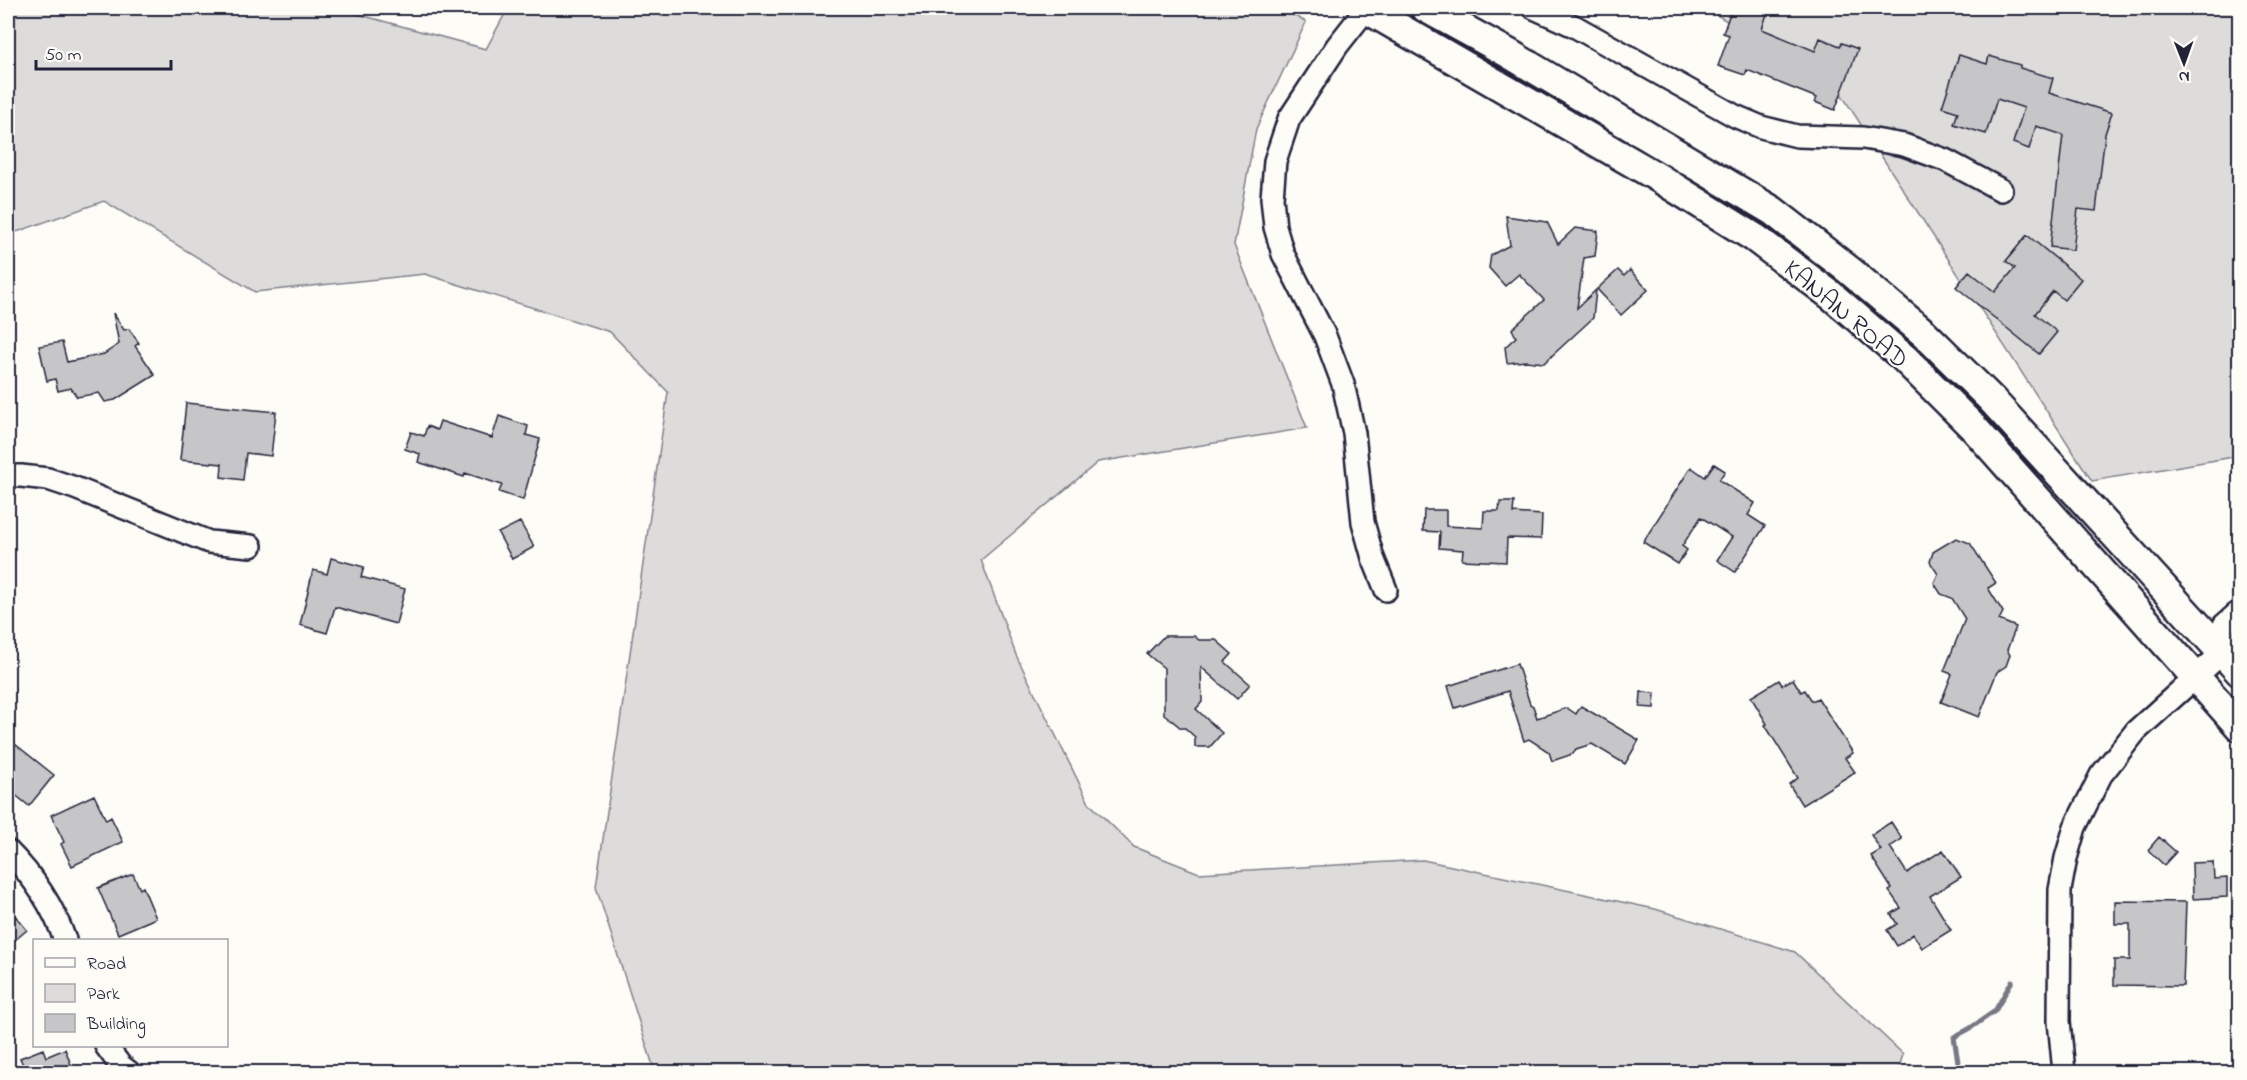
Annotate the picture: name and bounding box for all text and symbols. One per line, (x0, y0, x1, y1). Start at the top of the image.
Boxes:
scale bar (36, 33, 171, 71)
north arrow (2154, 33, 2214, 93)
text: 50 m (45, 43, 82, 69)
text: N (2178, 64, 2190, 88)
street label: KANAN ROAD (1774, 252, 1916, 379)
legend (33, 939, 228, 1047)
text: Road (87, 952, 126, 978)
text: Park (87, 982, 120, 1008)
text: Building (86, 1012, 146, 1039)

